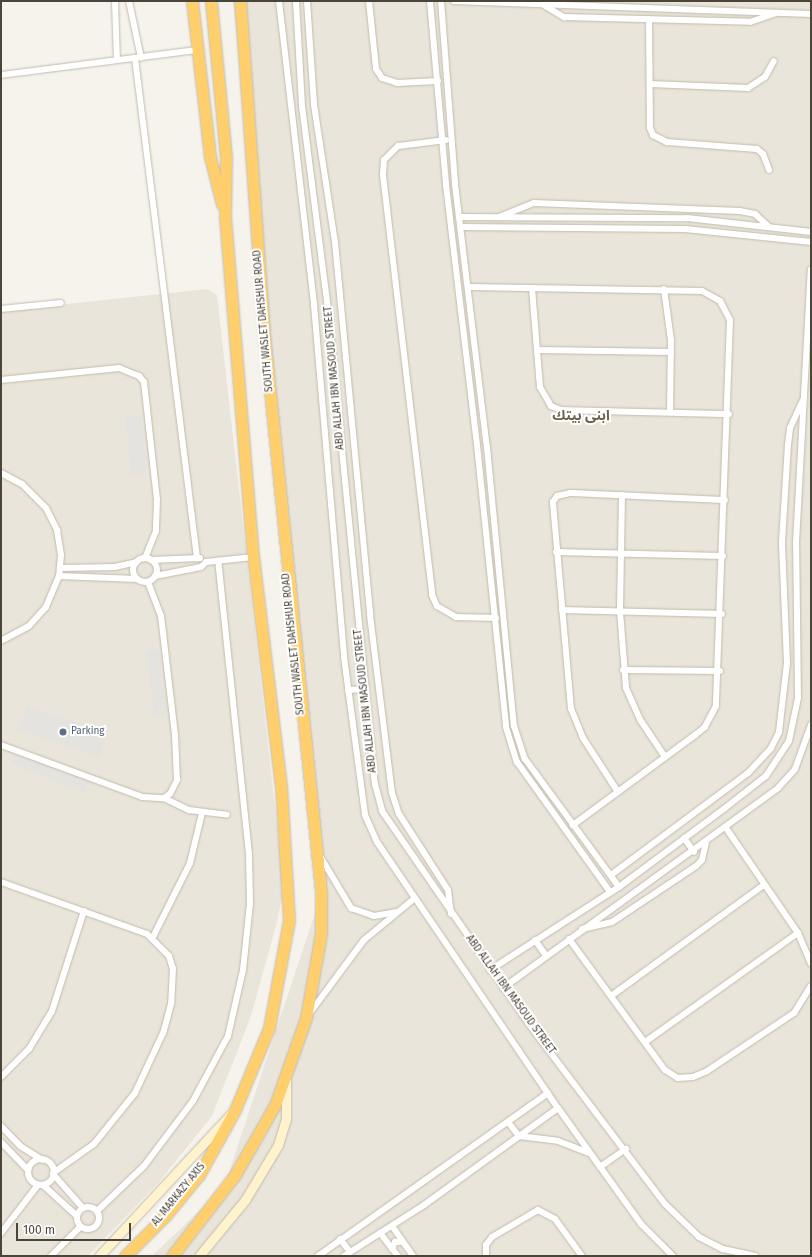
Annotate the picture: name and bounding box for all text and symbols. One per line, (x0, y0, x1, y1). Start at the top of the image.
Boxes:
street label: SOUTH WASLET DAHSHUR ROAD (252, 249, 276, 393)
street label: ABD ALLAH IBN MASOUD STREET (323, 306, 347, 450)
district label: ابنى بيتك (552, 408, 610, 424)
street label: SOUTH WASLET DAHSHUR ROAD (281, 572, 307, 716)
street label: ABD ALLAH IBN MASOUD STREET (352, 629, 380, 773)
place label: Parking (71, 726, 105, 738)
marker: Parking (58, 727, 68, 737)
street label: ABD ALLAH IBN MASOUD STREET (463, 933, 557, 1057)
street label: AL MARKAZY AXIS (150, 1161, 208, 1229)
scale bar (18, 1215, 133, 1241)
text: 100 m (23, 1223, 55, 1237)

